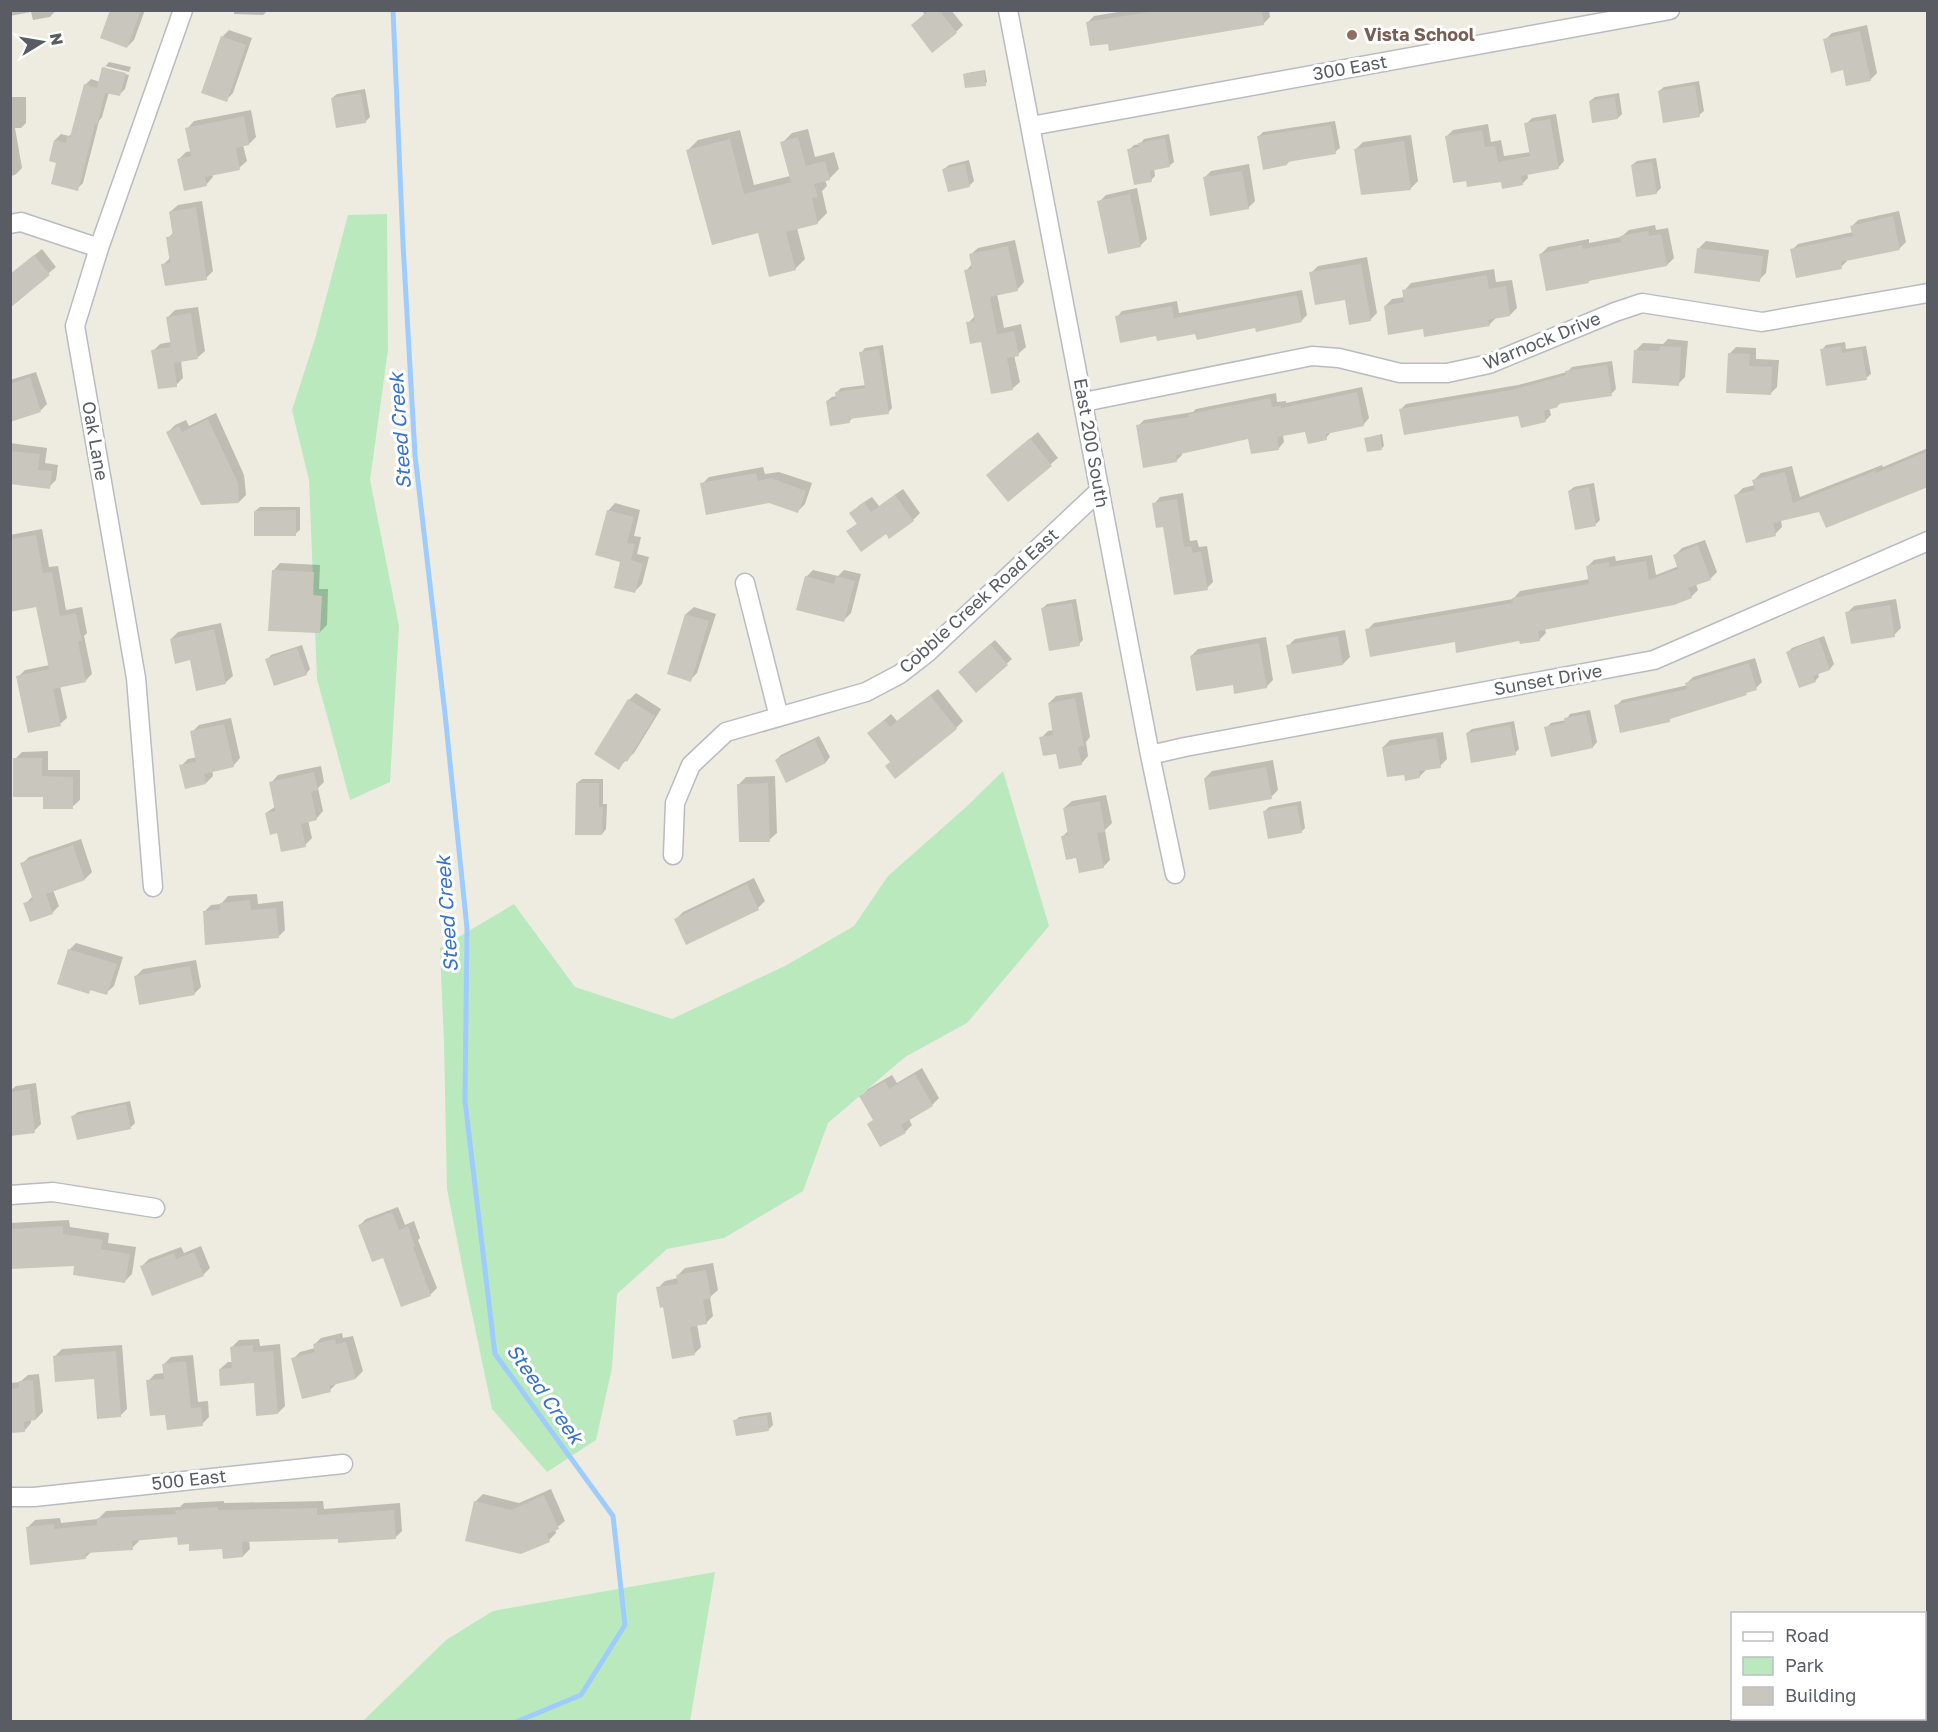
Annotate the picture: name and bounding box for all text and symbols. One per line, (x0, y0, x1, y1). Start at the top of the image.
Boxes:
north arrow (12, 12, 72, 72)
place label: Vista School (1364, 23, 1475, 45)
marker: Vista School (1345, 28, 1359, 42)
text: N (46, 31, 68, 47)
street label: 300 East (1311, 50, 1389, 84)
street label: Warnock Drive (1480, 307, 1604, 374)
water label: Steed Creek (383, 369, 415, 490)
street label: East 200 South (1070, 376, 1114, 509)
street label: Oak Lane (78, 399, 114, 482)
street label: Cobble Creek Road East (894, 523, 1062, 678)
street label: Sunset Drive (1492, 659, 1604, 699)
water label: Steed Creek (430, 852, 462, 973)
water label: Steed Creek (503, 1339, 591, 1450)
street label: 500 East (150, 1464, 227, 1494)
legend (1731, 1612, 1926, 1720)
text: Road (1785, 1624, 1829, 1646)
text: Park (1785, 1654, 1824, 1676)
text: Building (1785, 1684, 1856, 1706)

